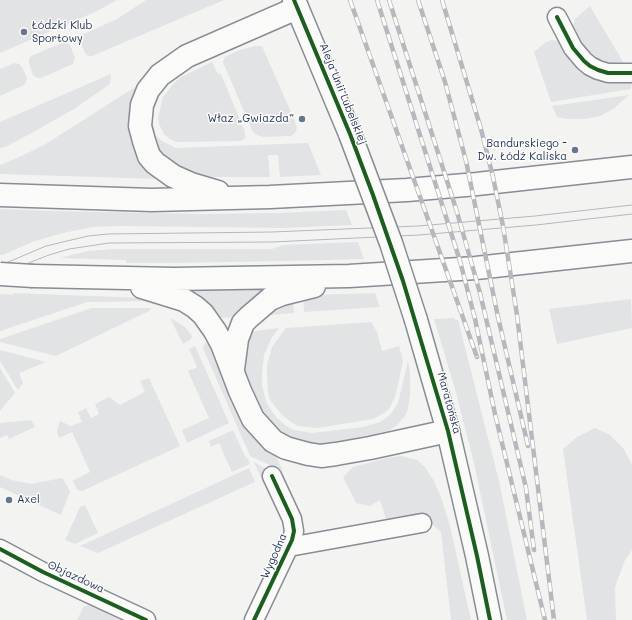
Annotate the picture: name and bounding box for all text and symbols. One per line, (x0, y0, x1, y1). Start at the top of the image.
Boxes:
place label: Łódzki Klub Sportowy (32, 19, 93, 45)
marker: Łódzki Klub Sportowy (19, 27, 29, 37)
street label: Aleja Unii Lubelskiej (317, 41, 369, 147)
place label: Właz „Gwiazda” (208, 112, 294, 126)
marker: Właz „Gwiazda” (297, 114, 307, 124)
place label: Bandurskiego - Dw. Łódź Kaliska (478, 137, 567, 163)
marker: Bandurskiego - Dw. Łódź Kaliska (570, 145, 580, 155)
street label: Maratońska (434, 371, 464, 435)
place label: Axel (17, 493, 40, 507)
marker: Axel (4, 495, 14, 505)
street label: Wygodna (258, 531, 290, 581)
street label: Objazdowa (45, 558, 107, 596)

